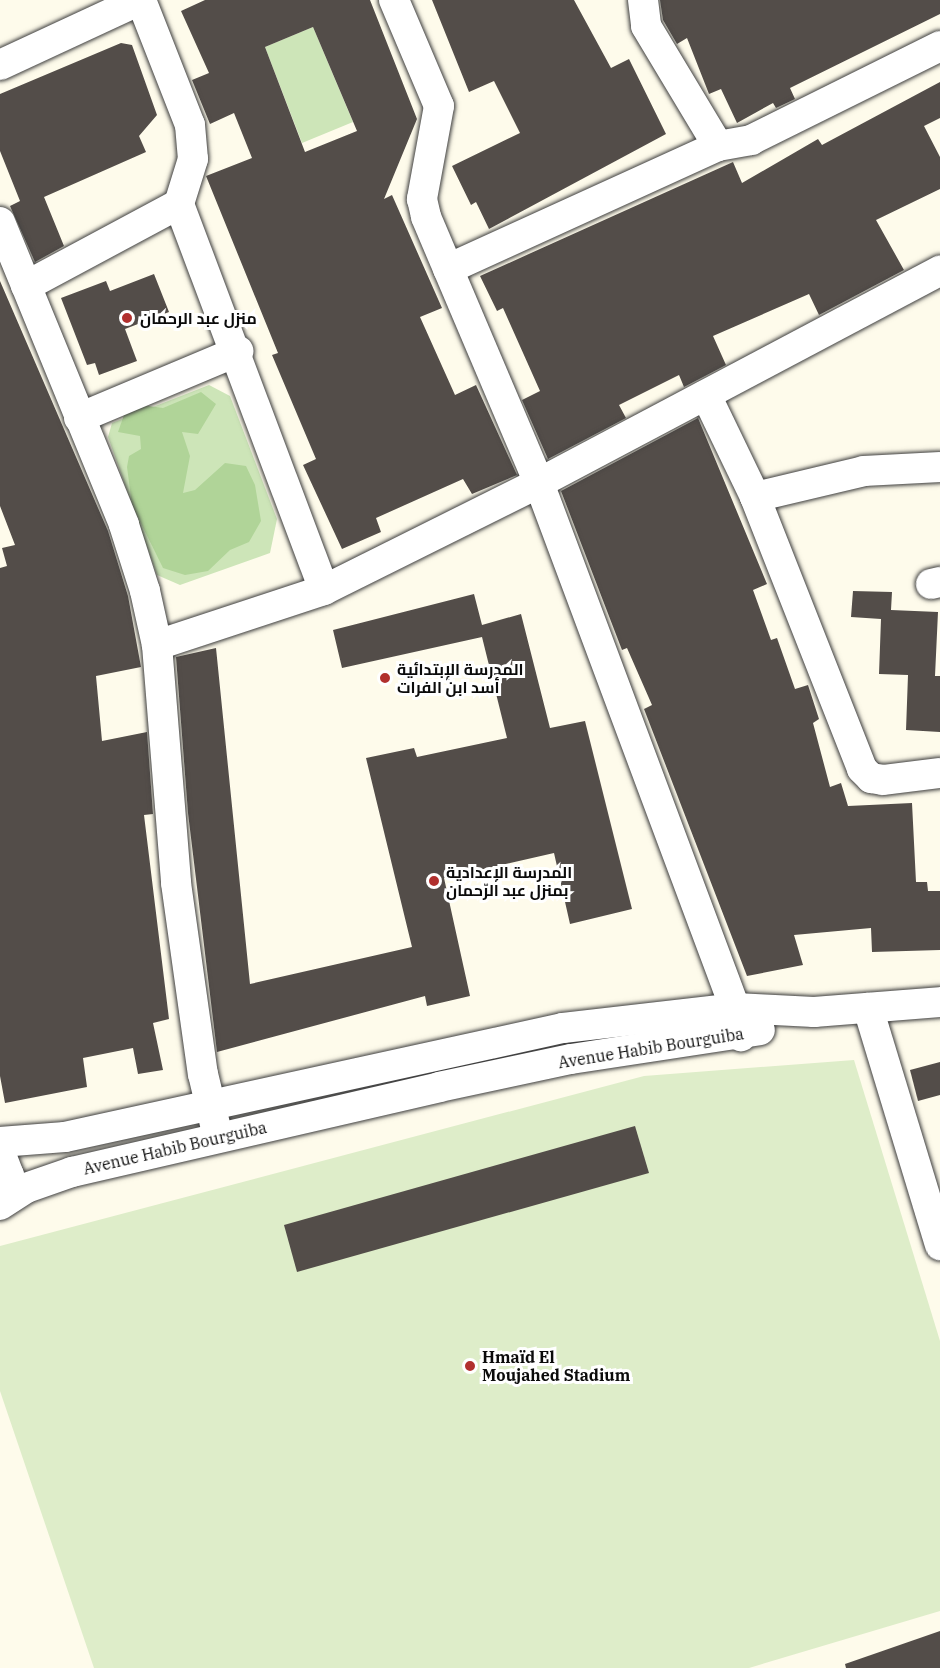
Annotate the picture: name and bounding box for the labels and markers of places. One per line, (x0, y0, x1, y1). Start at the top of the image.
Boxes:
place label: منزل عبد الرحمان (140, 308, 257, 328)
marker: منزل عبد الرحمان (118, 309, 136, 327)
place label: المدرسة الإبتدائية أسد ابن الفرات (397, 659, 523, 697)
marker: المدرسة الإبتدائية أسد ابن الفرات (378, 671, 392, 685)
place label: المدرسة الإعدادية بمنزل عبد الرّحمان (446, 862, 572, 900)
marker: المدرسة الإعدادية بمنزل عبد الرّحمان (427, 874, 441, 888)
place label: Hmaïd El Moujahed Stadium (482, 1347, 630, 1385)
marker: Hmaïd El Moujahed Stadium (463, 1359, 477, 1373)

